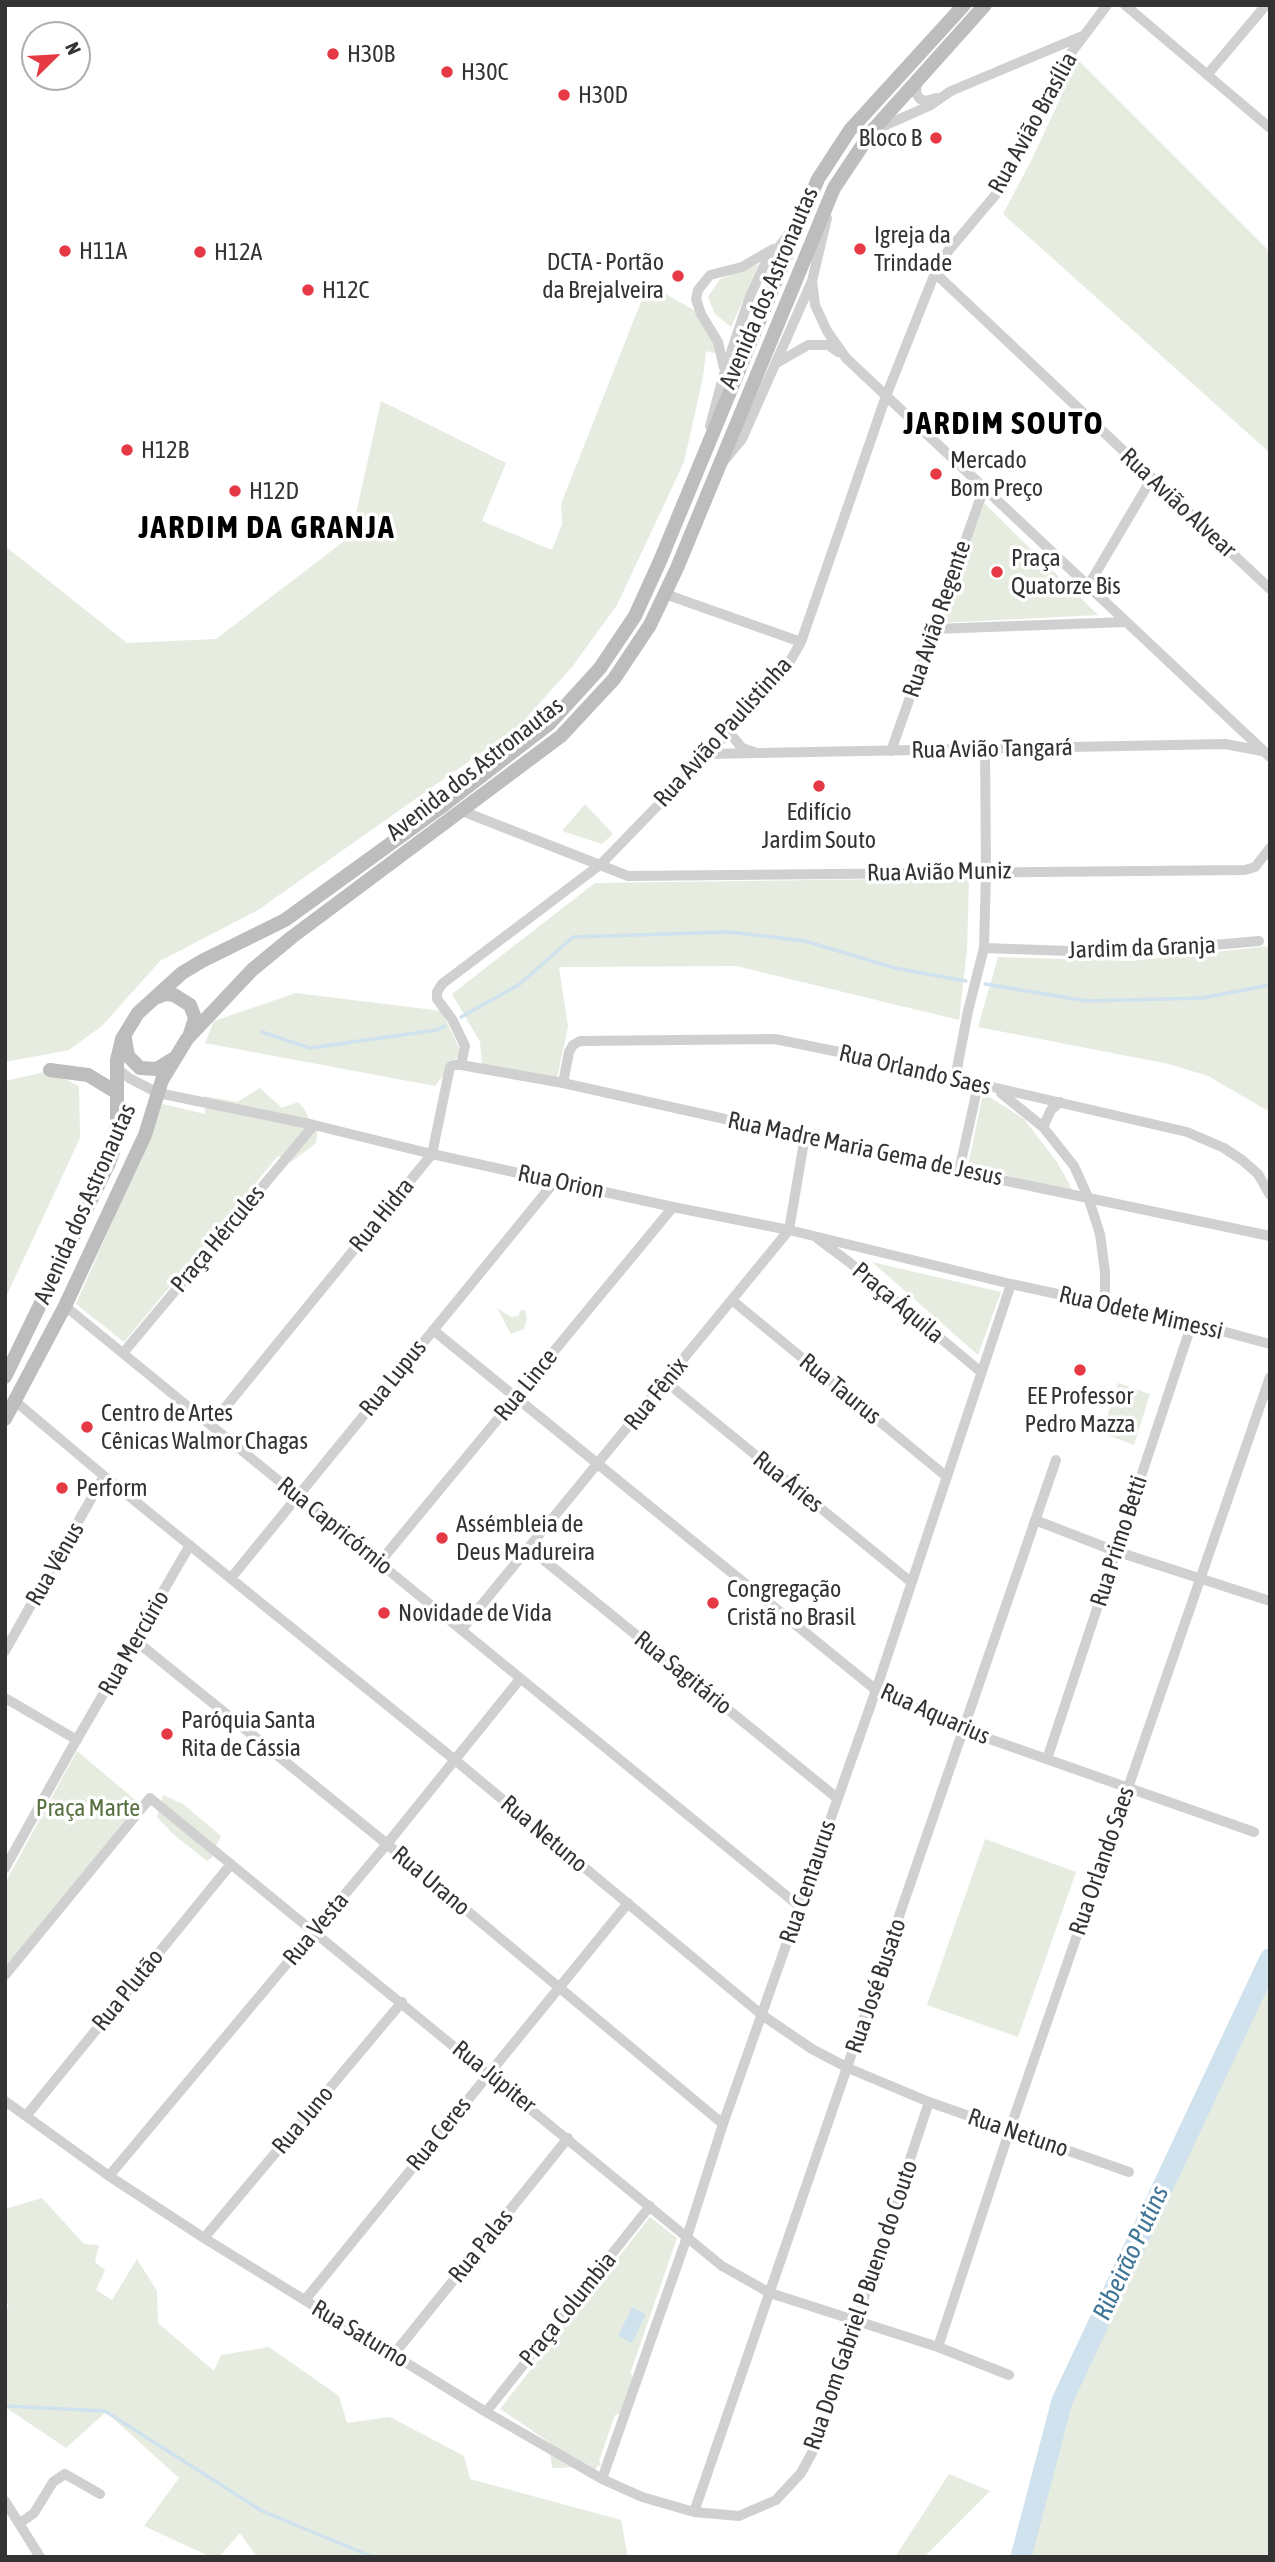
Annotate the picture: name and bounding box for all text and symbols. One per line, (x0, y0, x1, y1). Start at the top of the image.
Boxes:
north arrow (21, 21, 91, 91)
text: N (61, 39, 86, 58)
place label: H30B (347, 40, 395, 68)
marker: H30B (325, 46, 341, 62)
street label: Rua Avião Brasília (982, 47, 1084, 199)
place label: H30C (461, 58, 508, 86)
marker: H30C (439, 64, 455, 80)
place label: H30D (578, 81, 628, 109)
marker: H30D (556, 87, 572, 103)
place label: Bloco B (858, 124, 922, 152)
marker: Bloco B (928, 130, 944, 146)
street label: Avenida dos Astronautas (714, 183, 824, 393)
place label: Igreja da Trindade (874, 221, 952, 277)
place label: H11A (79, 237, 127, 265)
place label: H12A (214, 238, 262, 266)
marker: Igreja da Trindade (852, 241, 868, 257)
marker: H11A (57, 243, 73, 259)
marker: H12A (192, 244, 208, 260)
place label: DCTA - Portão da Brejalveira (542, 248, 664, 304)
marker: DCTA - Portão da Brejalveira (670, 268, 686, 284)
place label: H12C (322, 276, 369, 304)
marker: H12C (300, 282, 316, 298)
district label: JARDIM SOUTO (905, 405, 1103, 443)
place label: H12B (141, 436, 189, 464)
marker: H12B (119, 442, 135, 458)
street label: Rua Avião Alvear (1114, 442, 1242, 564)
place label: Mercado Bom Preço (950, 446, 1043, 502)
marker: Mercado Bom Preço (928, 466, 944, 482)
place label: H12D (249, 477, 299, 505)
marker: H12D (227, 483, 243, 499)
district label: JARDIM DA GRANJA (140, 509, 394, 547)
street label: Rua Avião Regente (897, 537, 977, 701)
place label: Praça Quatorze Bis (1011, 544, 1121, 600)
marker: Praça Quatorze Bis (989, 564, 1005, 580)
street label: Rua Avião Paulistinha (648, 651, 798, 813)
street label: Avenida dos Astronautas (381, 691, 569, 847)
street label: Rua Avião Tangará (911, 733, 1073, 765)
marker: Edifício Jardim Souto (811, 778, 827, 794)
place label: Edifício Jardim Souto (762, 798, 876, 854)
street label: Rua Avião Muniz (867, 856, 1011, 888)
street label: Jardim da Granja (1068, 931, 1216, 965)
street label: Rua Orlando Saes (836, 1039, 994, 1101)
street label: Avenida dos Astronautas (28, 1099, 142, 1309)
street label: Rua Madre Maria Gema de Jesus (725, 1106, 1005, 1192)
street label: Rua Orion (515, 1159, 607, 1205)
street label: Rua Hidra (344, 1172, 420, 1258)
street label: Praça Hércules (165, 1180, 271, 1298)
street label: Praça Áquila (846, 1256, 950, 1350)
street label: Rua Odete Mimessi (1056, 1280, 1226, 1346)
street label: Rua Lupus (353, 1334, 433, 1422)
street label: Rua Lince (488, 1343, 564, 1427)
street label: Rua Taurus (793, 1347, 887, 1431)
street label: Rua Fênix (618, 1352, 694, 1436)
marker: EE Professor Pedro Mazza (1072, 1362, 1088, 1378)
place label: EE Professor Pedro Mazza (1025, 1382, 1135, 1438)
place label: Centro de Artes Cênicas Walmor Chagas (101, 1399, 308, 1455)
marker: Centro de Artes Cênicas Walmor Chagas (79, 1419, 95, 1435)
street label: Rua Áries (747, 1445, 829, 1519)
street label: Rua Capricórnio (272, 1471, 398, 1581)
street label: Rua Primo Betti (1084, 1472, 1154, 1610)
place label: Perform (76, 1474, 148, 1502)
marker: Perform (54, 1480, 70, 1496)
place label: Assémbleia de Deus Madureira (456, 1510, 595, 1566)
street label: Rua Vênus (20, 1517, 90, 1611)
marker: Assémbleia de Deus Madureira (434, 1530, 450, 1546)
place label: Congregação Cristã no Brasil (727, 1575, 856, 1631)
street label: Rua Mercúrio (92, 1585, 176, 1701)
marker: Congregação Cristã no Brasil (705, 1595, 721, 1611)
place label: Novidade de Vida (398, 1599, 552, 1627)
marker: Novidade de Vida (376, 1605, 392, 1621)
street label: Rua Sagitário (628, 1625, 738, 1721)
street label: Rua Aquarius (876, 1677, 994, 1751)
place label: Paróquia Santa Rita de Cássia (181, 1706, 316, 1762)
marker: Paróquia Santa Rita de Cássia (159, 1726, 175, 1742)
street label: Rua Orlando Saes (1063, 1783, 1141, 1939)
street label: Rua Netuno (495, 1789, 593, 1879)
park label: Praça Marte (36, 1794, 140, 1822)
street label: Rua Centaurus (774, 1817, 842, 1947)
street label: Rua Urano (386, 1840, 476, 1922)
street label: Rua Vesta (277, 1887, 355, 1971)
street label: Rua José Busato (840, 1915, 912, 2057)
street label: Rua Plutão (86, 1943, 170, 2037)
street label: Rua Júpiter (447, 2035, 541, 2119)
street label: Rua Juno (266, 2080, 340, 2160)
street label: Rua Ceres (401, 2091, 477, 2177)
street label: Rua Netuno (964, 2102, 1072, 2164)
street label: Rua Dom Gabriel P Bueno do Couto (798, 2156, 924, 2454)
water label: Ribeirão Putins (1086, 2181, 1176, 2325)
street label: Rua Palas (443, 2203, 519, 2289)
street label: Praça Columbia (513, 2246, 623, 2372)
street label: Rua Saturno (306, 2294, 414, 2374)

